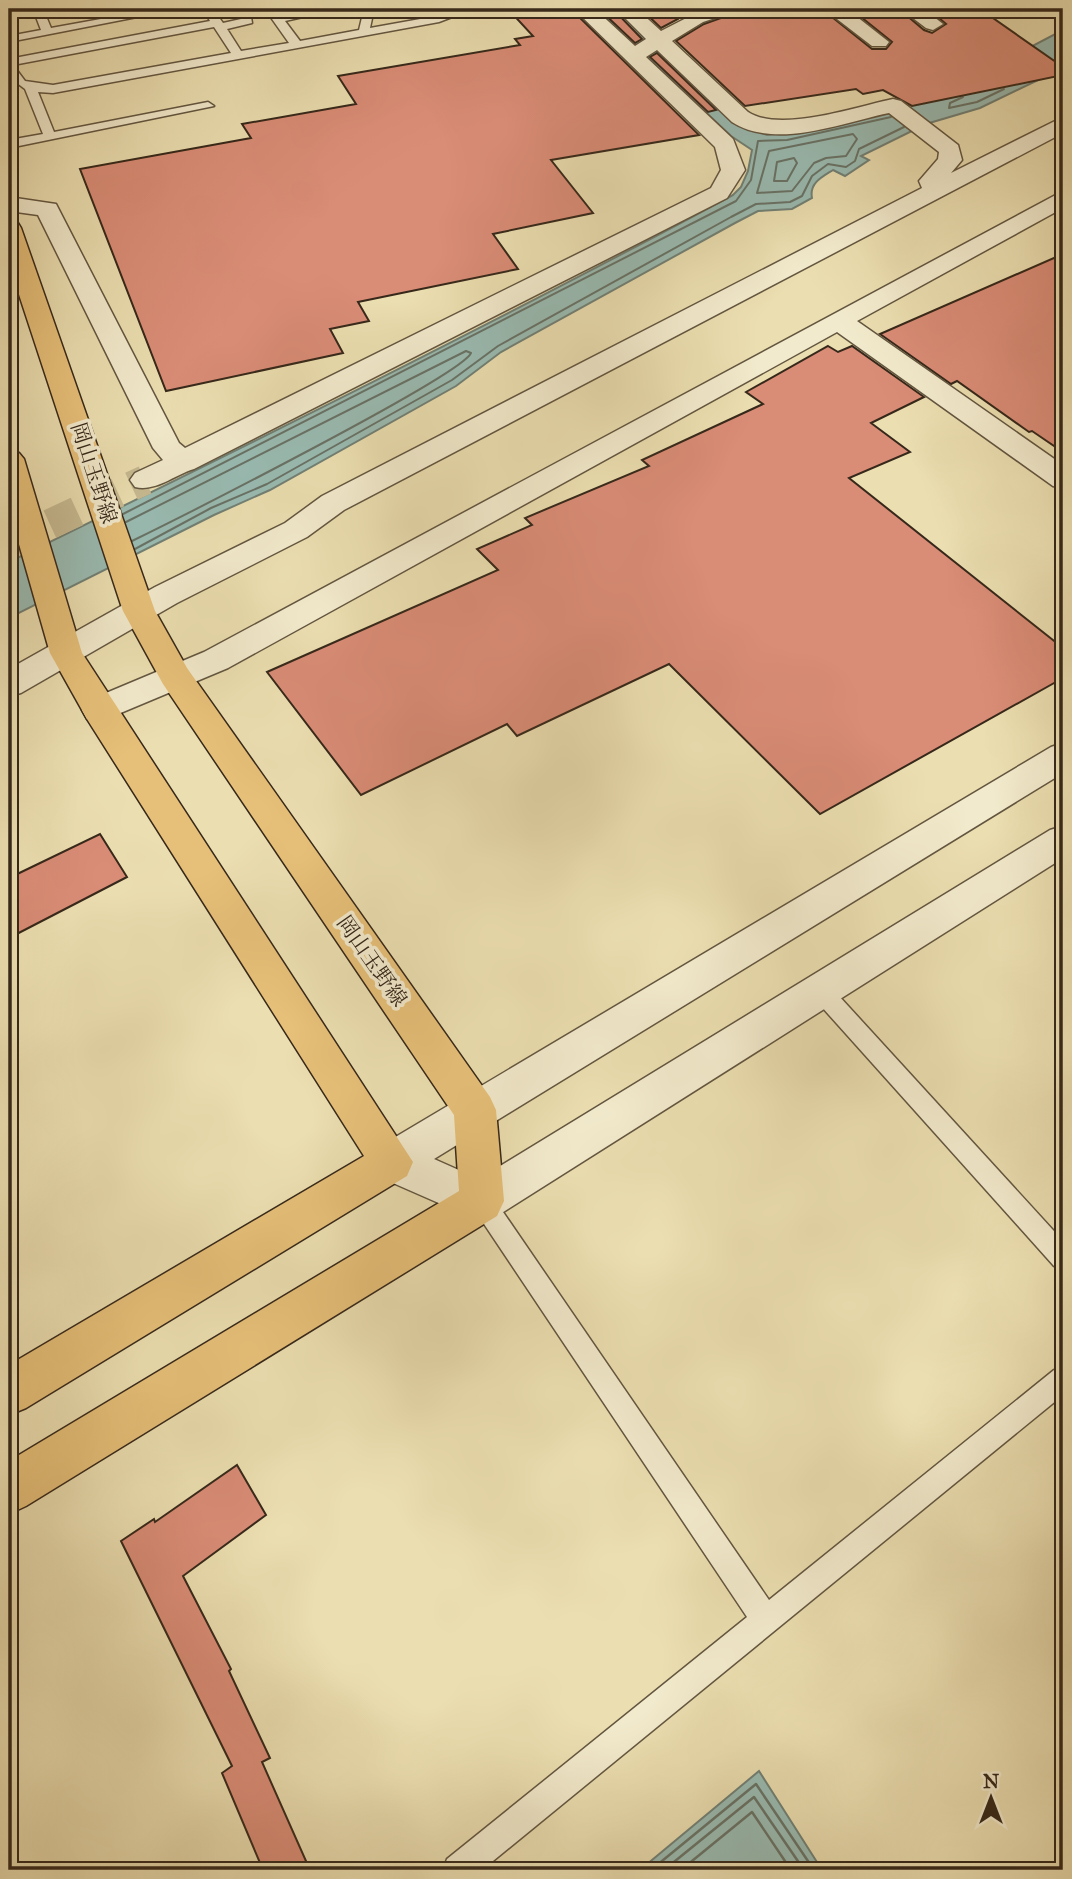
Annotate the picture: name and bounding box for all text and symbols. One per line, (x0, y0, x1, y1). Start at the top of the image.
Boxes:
street label: 岡山玉野線 (65, 419, 123, 527)
street label: 岡山玉野線 (331, 911, 413, 1011)
north arrow (956, 1764, 1026, 1834)
text: N (983, 1770, 999, 1793)

